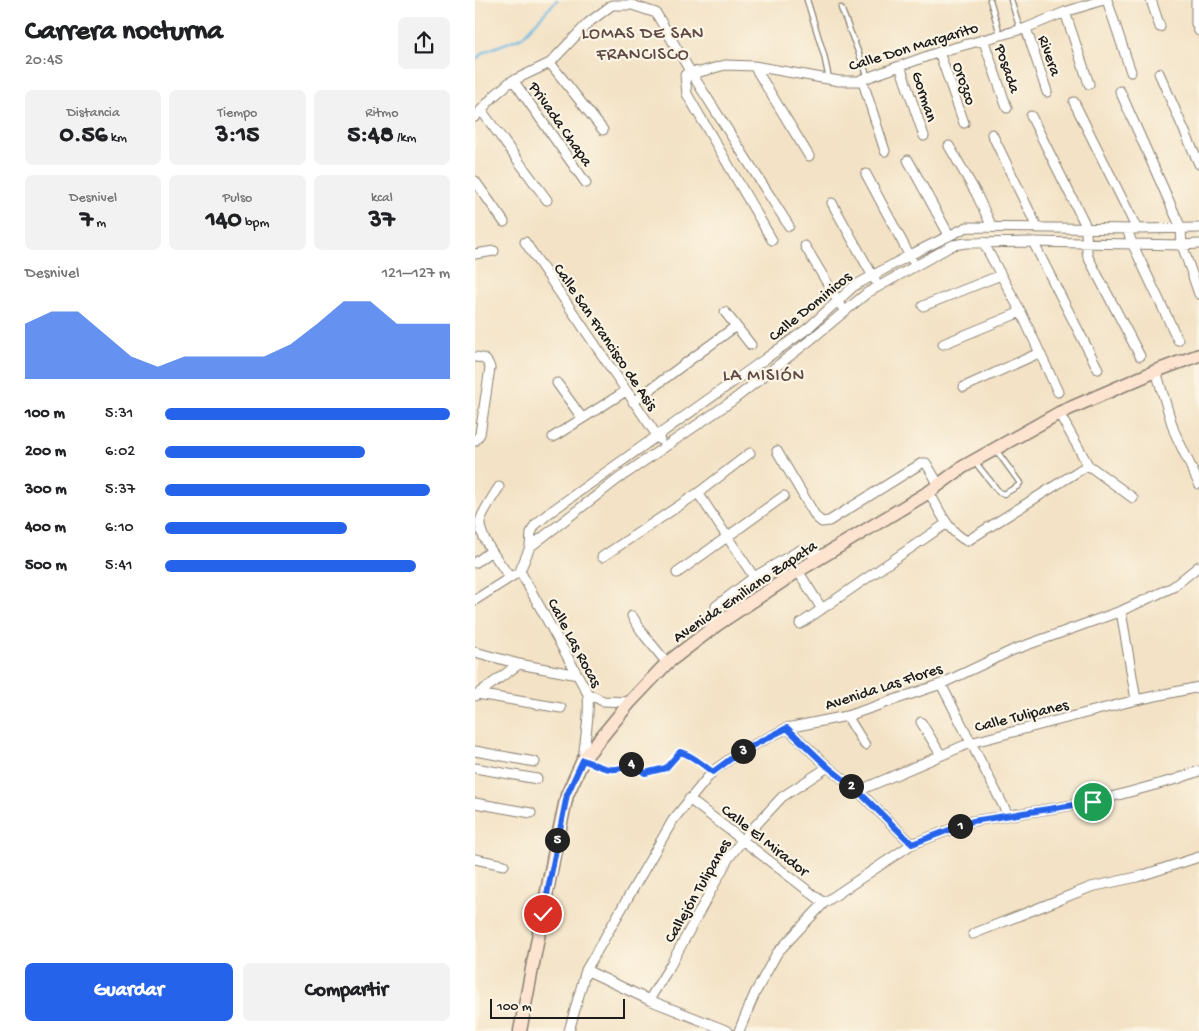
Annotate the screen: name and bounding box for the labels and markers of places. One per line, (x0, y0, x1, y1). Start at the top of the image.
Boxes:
pin: 3 (731, 738, 755, 764)
pin: 4 (619, 752, 643, 776)
pin: 2 (839, 774, 863, 798)
pin (1072, 781, 1114, 823)
pin: 1 (947, 814, 973, 838)
pin: 5 (545, 828, 569, 852)
pin (522, 893, 564, 935)

